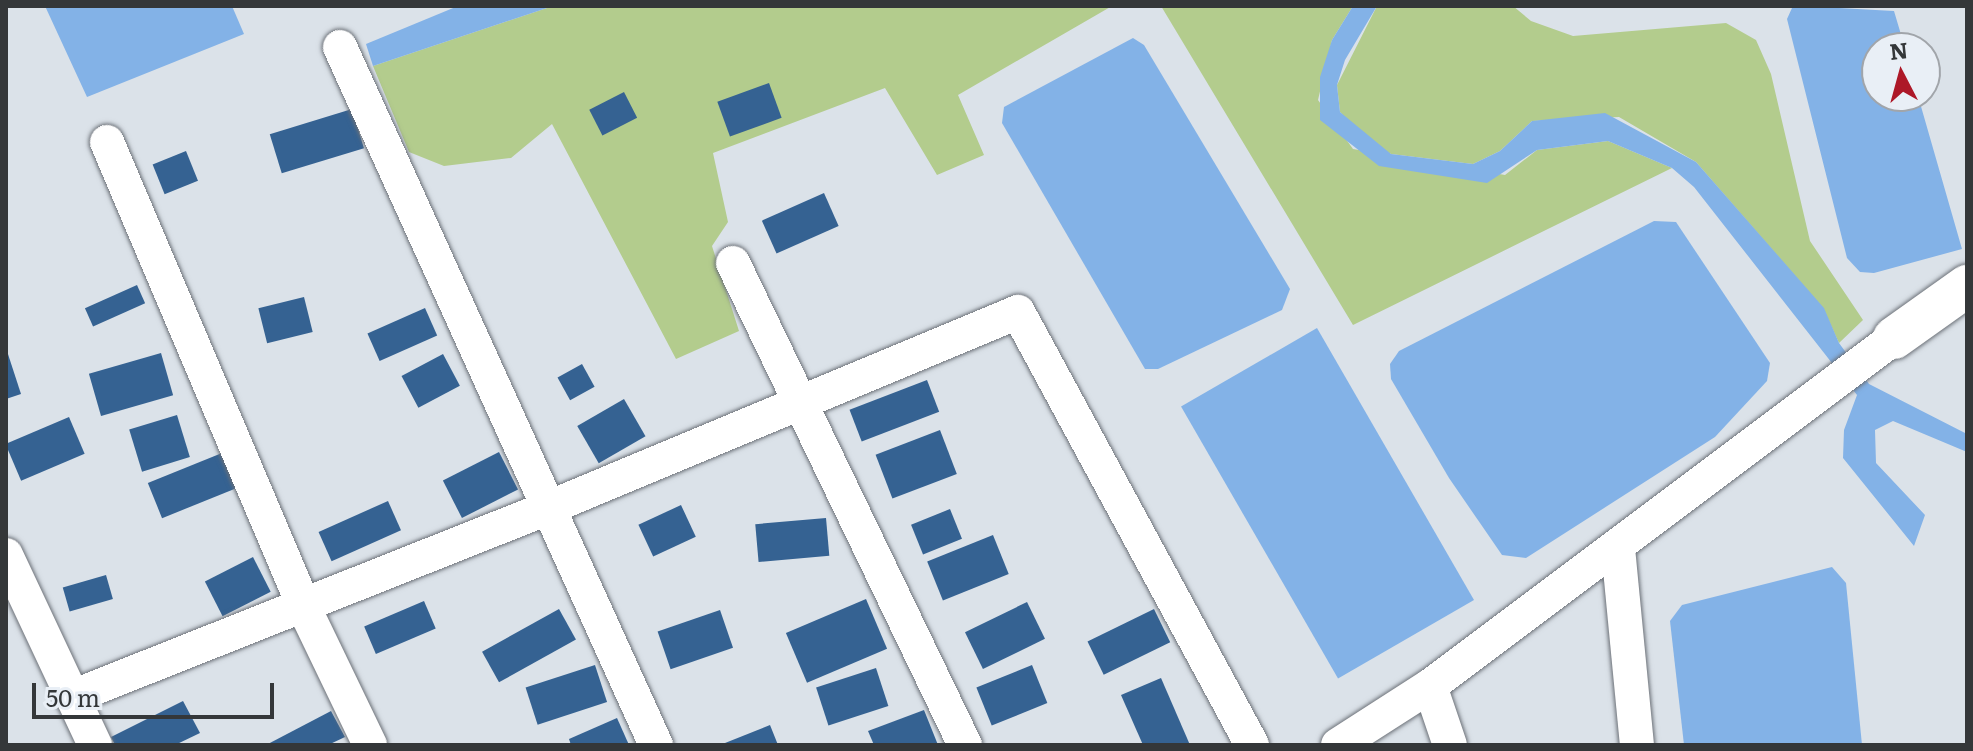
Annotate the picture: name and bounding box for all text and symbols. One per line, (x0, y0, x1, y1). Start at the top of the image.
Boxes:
north arrow (1861, 32, 1941, 112)
text: N (1888, 32, 1910, 67)
scale bar (36, 667, 278, 717)
text: 50 m (46, 679, 100, 714)

